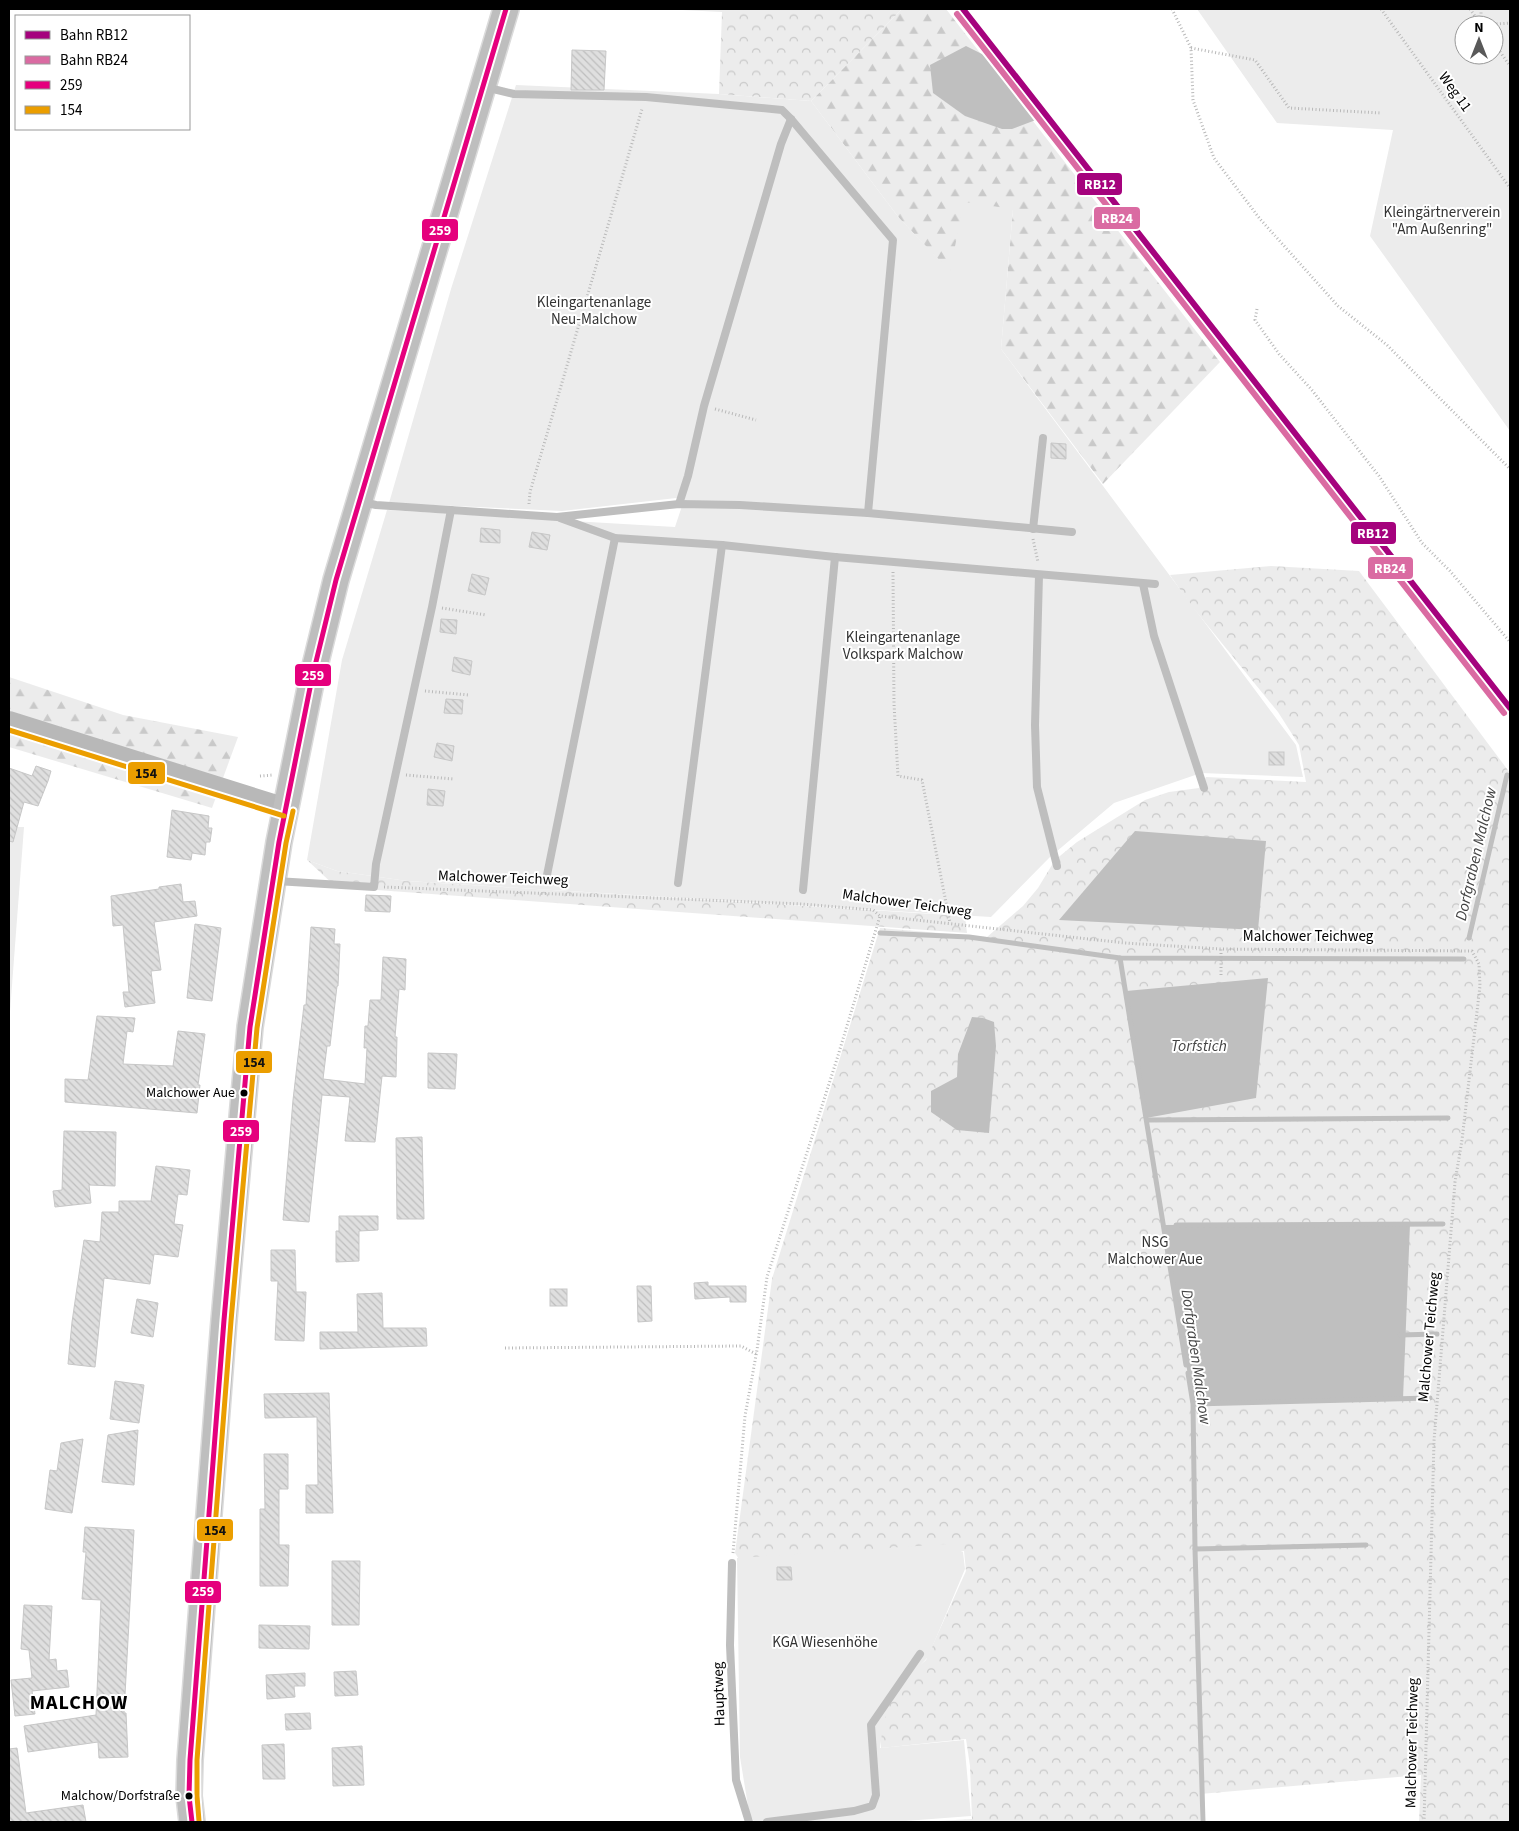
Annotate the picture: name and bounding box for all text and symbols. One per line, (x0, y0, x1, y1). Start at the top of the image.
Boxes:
legend (15, 15, 190, 130)
north arrow (1454, 15, 1504, 65)
text: N (1474, 18, 1484, 38)
text: Bahn RB12 (60, 25, 128, 46)
text: Bahn RB24 (60, 50, 129, 71)
street label: Weg 11 (1433, 68, 1477, 116)
text: 259 (60, 75, 82, 96)
text: 154 (60, 100, 83, 121)
line badge: RB12 (1076, 172, 1123, 196)
text: RB12 (1084, 175, 1116, 195)
park label: Kleingärtnerverein "Am Außenring" (1383, 202, 1501, 240)
line badge: RB24 (1093, 206, 1141, 230)
text: RB24 (1101, 209, 1134, 229)
line badge: 259 (421, 218, 459, 242)
text: 259 (429, 221, 451, 241)
park label: Kleingartenanlage Neu-Malchow (537, 292, 651, 330)
line badge: RB12 (1350, 521, 1397, 545)
text: RB12 (1357, 524, 1389, 544)
line badge: RB24 (1367, 556, 1414, 580)
text: RB24 (1374, 559, 1407, 579)
park label: Kleingartenanlage Volkspark Malchow (843, 627, 964, 665)
line badge: 259 (294, 663, 332, 687)
text: 259 (302, 666, 324, 686)
line badge: 154 (127, 761, 166, 785)
text: 154 (135, 764, 158, 784)
water label: Dorfgraben Malchow (1450, 784, 1502, 923)
street label: Malchower Teichweg (437, 865, 569, 891)
street label: Malchower Teichweg (841, 884, 974, 923)
street label: Malchower Teichweg (1243, 926, 1374, 947)
water label: Torfstich (1171, 1035, 1227, 1057)
line badge: 154 (235, 1050, 273, 1074)
text: 154 (243, 1053, 266, 1073)
place label: Malchower Aue (146, 1083, 235, 1103)
marker: Malchower Aue (239, 1088, 249, 1098)
line badge: 259 (222, 1119, 260, 1143)
text: 259 (230, 1122, 252, 1142)
park label: NSG Malchower Aue (1107, 1232, 1203, 1270)
street label: Malchower Teichweg (1413, 1271, 1445, 1403)
water label: Dorfgraben Malchow (1176, 1288, 1216, 1427)
line badge: 154 (196, 1518, 234, 1542)
text: 154 (204, 1521, 227, 1541)
line badge: 259 (184, 1580, 222, 1604)
text: 259 (192, 1582, 214, 1602)
park label: KGA Wiesenhöhe (772, 1632, 878, 1653)
street label: Hauptweg (707, 1661, 731, 1726)
street label: Malchower Teichweg (1400, 1677, 1424, 1808)
district label: MALCHOW (30, 1689, 128, 1717)
place label: Malchow/Dorfstraße (61, 1786, 180, 1806)
marker: Malchow/Dorfstraße (184, 1791, 194, 1801)

